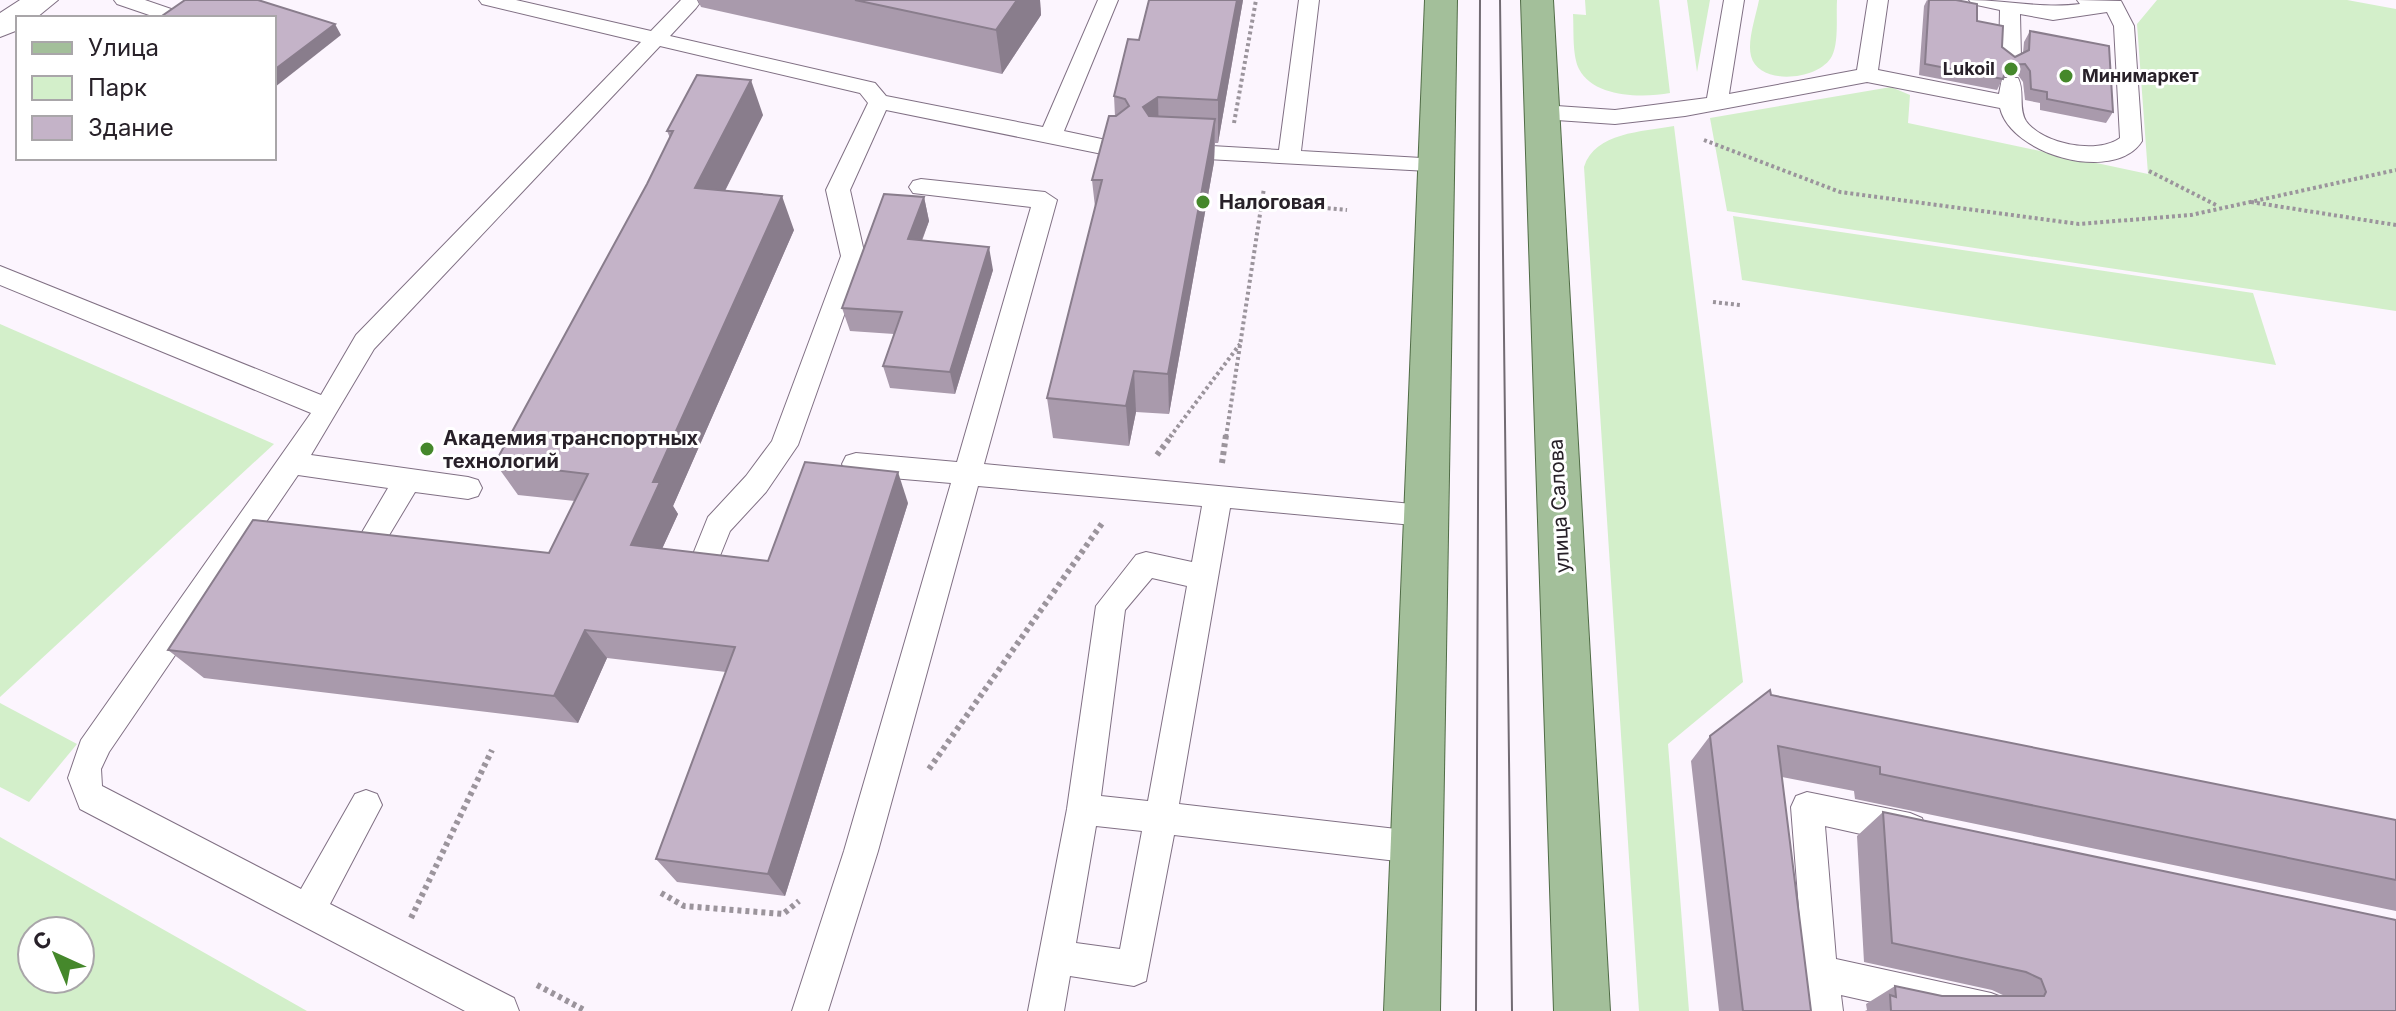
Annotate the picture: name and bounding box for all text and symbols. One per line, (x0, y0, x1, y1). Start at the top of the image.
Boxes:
legend (16, 16, 276, 160)
text: Улица (88, 33, 159, 62)
place label: Lukoil (1943, 58, 1995, 79)
marker: Lukoil (2002, 60, 2020, 78)
place label: Минимаркет (2082, 65, 2199, 86)
marker: Минимаркет (2057, 67, 2075, 85)
text: Парк (88, 73, 147, 102)
text: Здание (88, 113, 174, 142)
place label: Налоговая (1219, 190, 1325, 214)
marker: Налоговая (1194, 193, 1212, 211)
place label: Академия транспортных технологий (443, 426, 699, 473)
street label: улица Салова (1544, 438, 1574, 574)
marker: Академия транспортных технологий (418, 440, 436, 458)
north arrow (16, 915, 96, 995)
text: С (27, 926, 57, 956)

